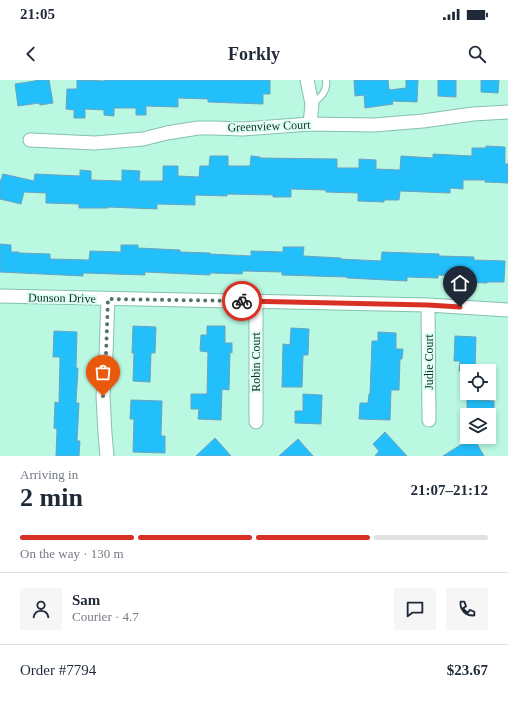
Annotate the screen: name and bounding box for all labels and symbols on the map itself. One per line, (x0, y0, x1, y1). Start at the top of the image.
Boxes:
street label: Greenview Court (227, 118, 311, 134)
pin (443, 266, 477, 307)
courier (222, 281, 262, 321)
street label: Dunson Drive (28, 290, 96, 306)
street label: Robin Court (249, 331, 263, 392)
street label: Judie Court (422, 334, 436, 390)
pin (86, 355, 120, 396)

